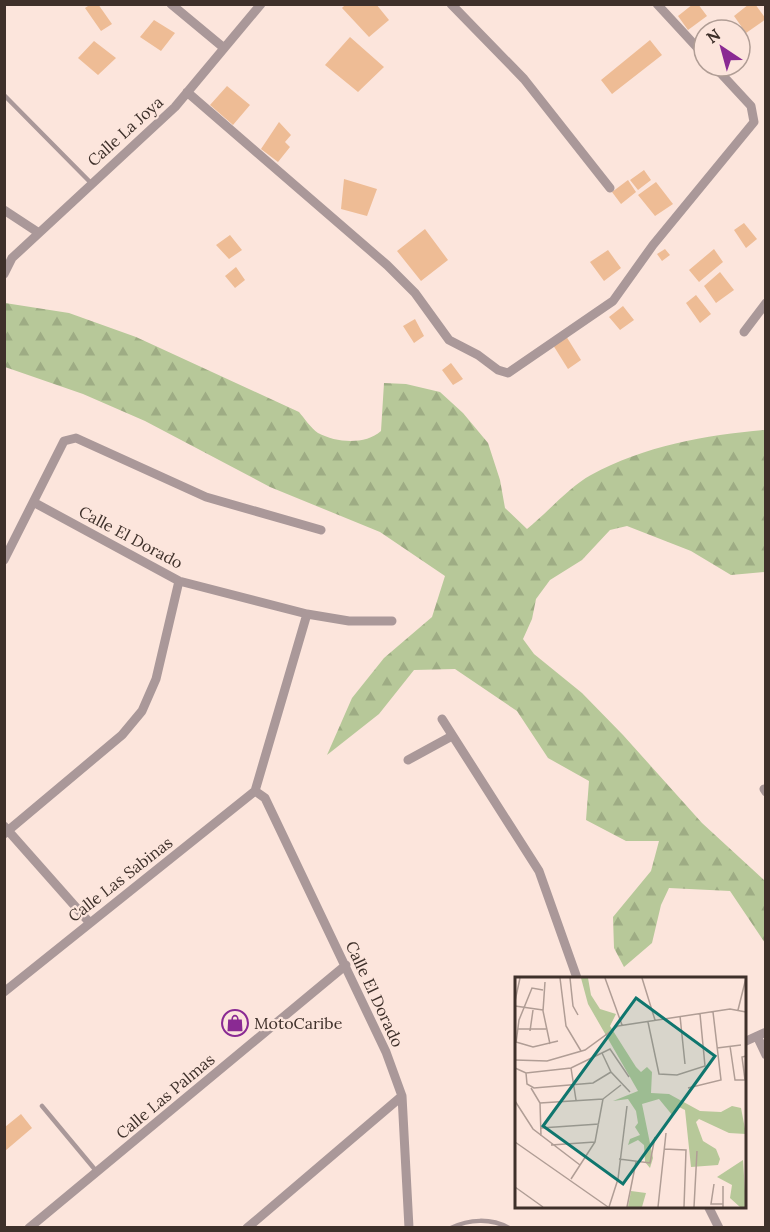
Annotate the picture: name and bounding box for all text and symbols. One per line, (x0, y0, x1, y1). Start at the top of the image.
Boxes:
north arrow (692, 18, 752, 78)
text: N (702, 24, 724, 48)
street label: Calle La Joya (83, 92, 167, 170)
street label: Calle El Dorado (76, 501, 186, 573)
street label: Calle Las Sabinas (64, 832, 176, 926)
street label: Calle El Dorado (342, 938, 408, 1050)
inset map (515, 977, 746, 1208)
shop icon: MotoCaribe (220, 1008, 250, 1038)
place label: MotoCaribe (254, 1013, 343, 1033)
street label: Calle Las Palmas (112, 1049, 218, 1143)

